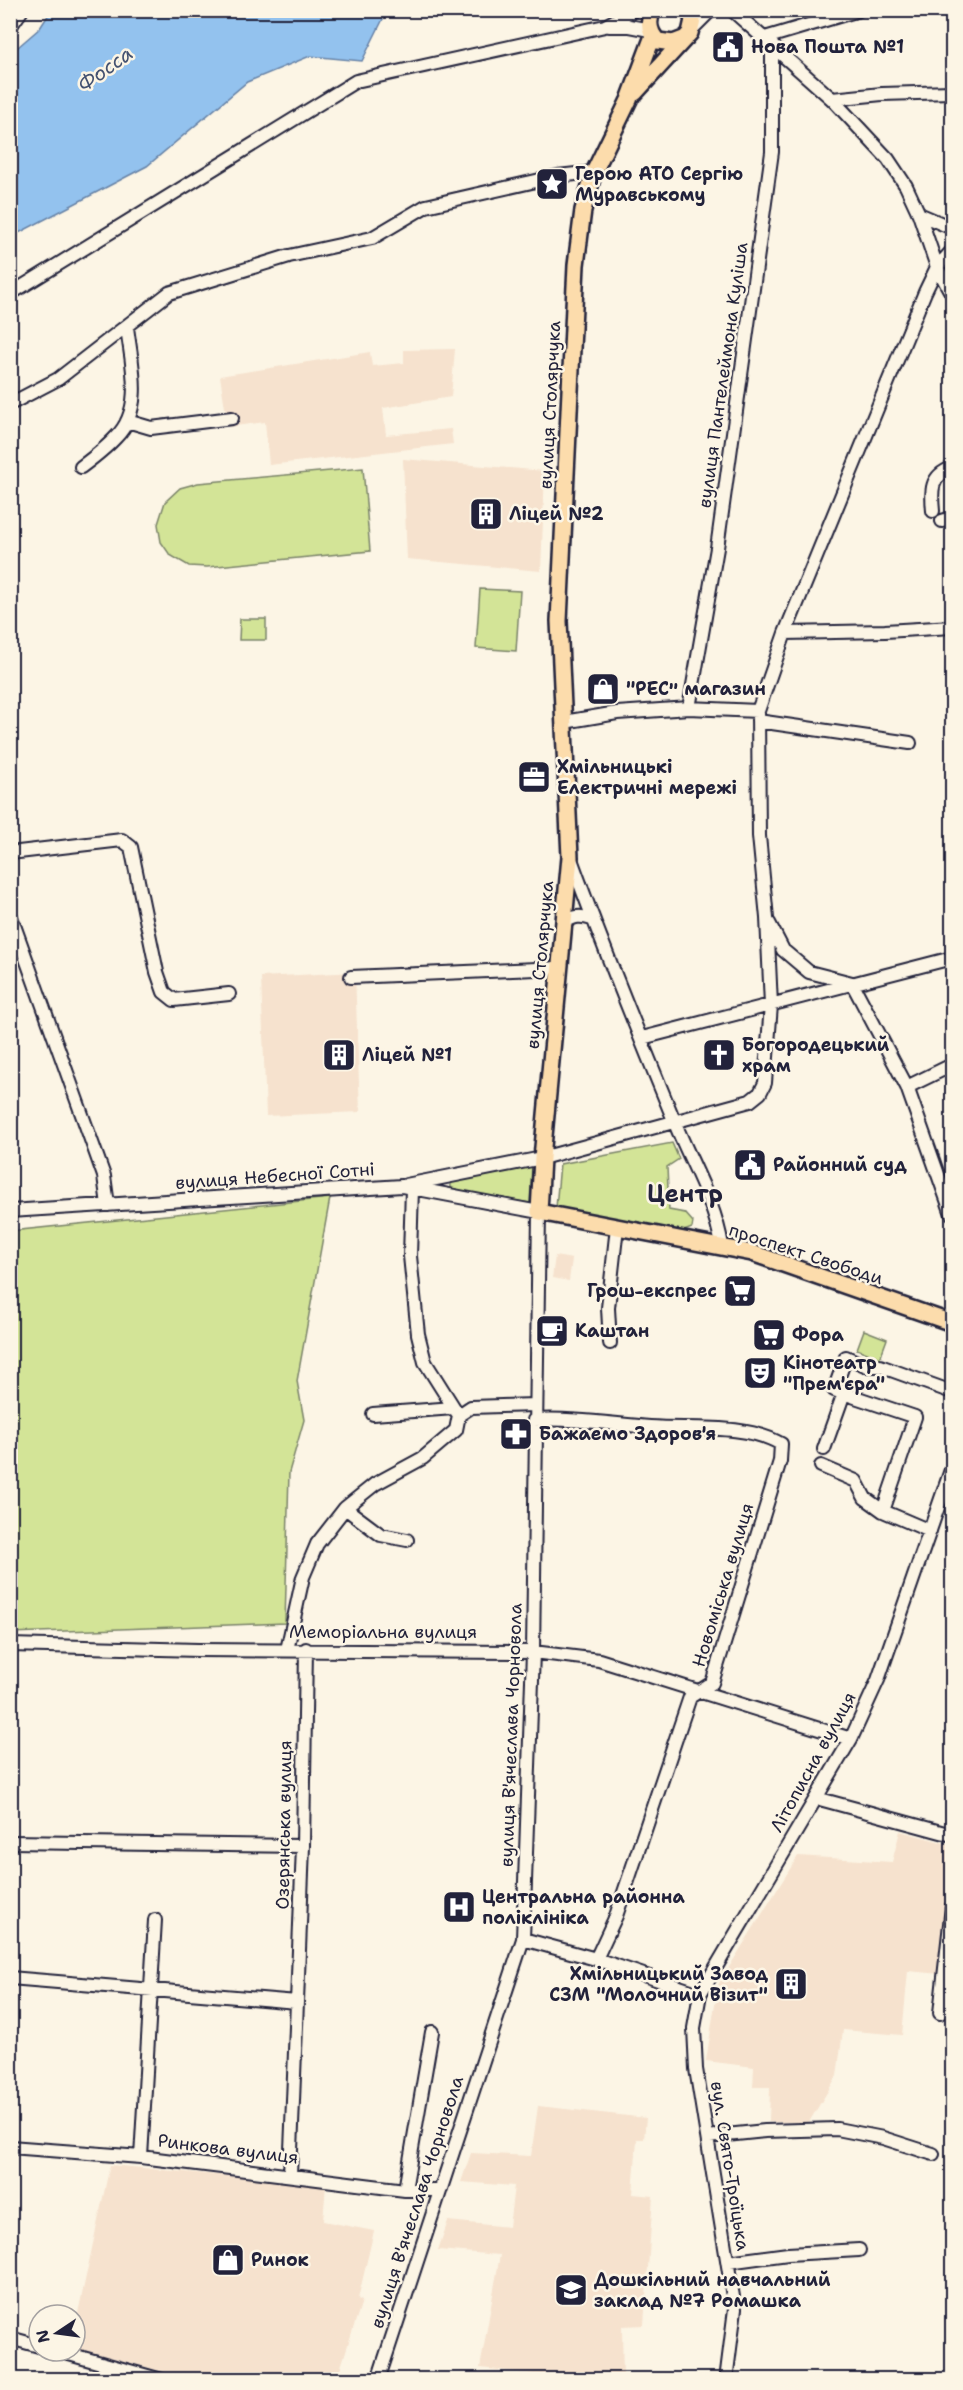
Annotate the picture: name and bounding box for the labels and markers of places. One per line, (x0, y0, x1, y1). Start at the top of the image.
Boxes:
public building icon: Нова Пошта №1 (710, 29, 746, 65)
place label: Нова Пошта №1 (751, 35, 904, 59)
place label: Герою АТО Сергію Муравському (575, 162, 743, 207)
place icon: Герою АТО Сергію Муравському (534, 166, 570, 202)
building icon: Ліцей №2 (468, 496, 504, 532)
place label: Ліцей №2 (509, 502, 604, 526)
shop icon: "РЕС" магазин (585, 671, 621, 707)
place label: "РЕС" магазин (626, 677, 766, 701)
place label: Хмільницькі Електричні мережі (557, 755, 737, 800)
office icon: Хмільницькі Електричні мережі (516, 759, 552, 795)
place label: Богородецький храм (742, 1033, 890, 1078)
building icon: Ліцей №1 (321, 1037, 357, 1073)
church icon: Богородецький храм (701, 1037, 737, 1073)
place label: Ліцей №1 (362, 1043, 452, 1067)
public building icon: Районний суд (732, 1147, 768, 1183)
place label: Районний суд (773, 1153, 907, 1177)
supermarket icon: Грош-експрес (722, 1273, 758, 1309)
place label: Грош-експрес (587, 1279, 717, 1303)
cafe icon: Каштан (534, 1313, 570, 1349)
supermarket icon: Фора (751, 1317, 787, 1353)
place label: Каштан (575, 1319, 649, 1343)
place label: Фора (792, 1323, 844, 1347)
place label: Кінотеатр "Прем'єра" (783, 1351, 885, 1396)
theatre icon: Кінотеатр "Прем'єра" (742, 1355, 778, 1391)
pharmacy icon: Бажаемо Здоров'я (498, 1416, 534, 1452)
place label: Бажаемо Здоров'я (539, 1422, 716, 1446)
place label: Центральна районна поліклініка (482, 1885, 685, 1930)
hospital icon: Центральна районна поліклініка (441, 1889, 477, 1925)
place label: Хмільницький Завод СЗМ "Молочний Візит" (549, 1962, 768, 2007)
building icon: Хмільницький Завод СЗМ "Молочний Візит" (773, 1966, 809, 2002)
shop icon: Ринок (210, 2242, 246, 2278)
place label: Ринок (251, 2248, 309, 2272)
place label: Дошкільний навчальний заклад №7 Ромашка (594, 2268, 831, 2313)
school or university icon: Дошкільний навчальний заклад №7 Ромашка (553, 2272, 589, 2308)

